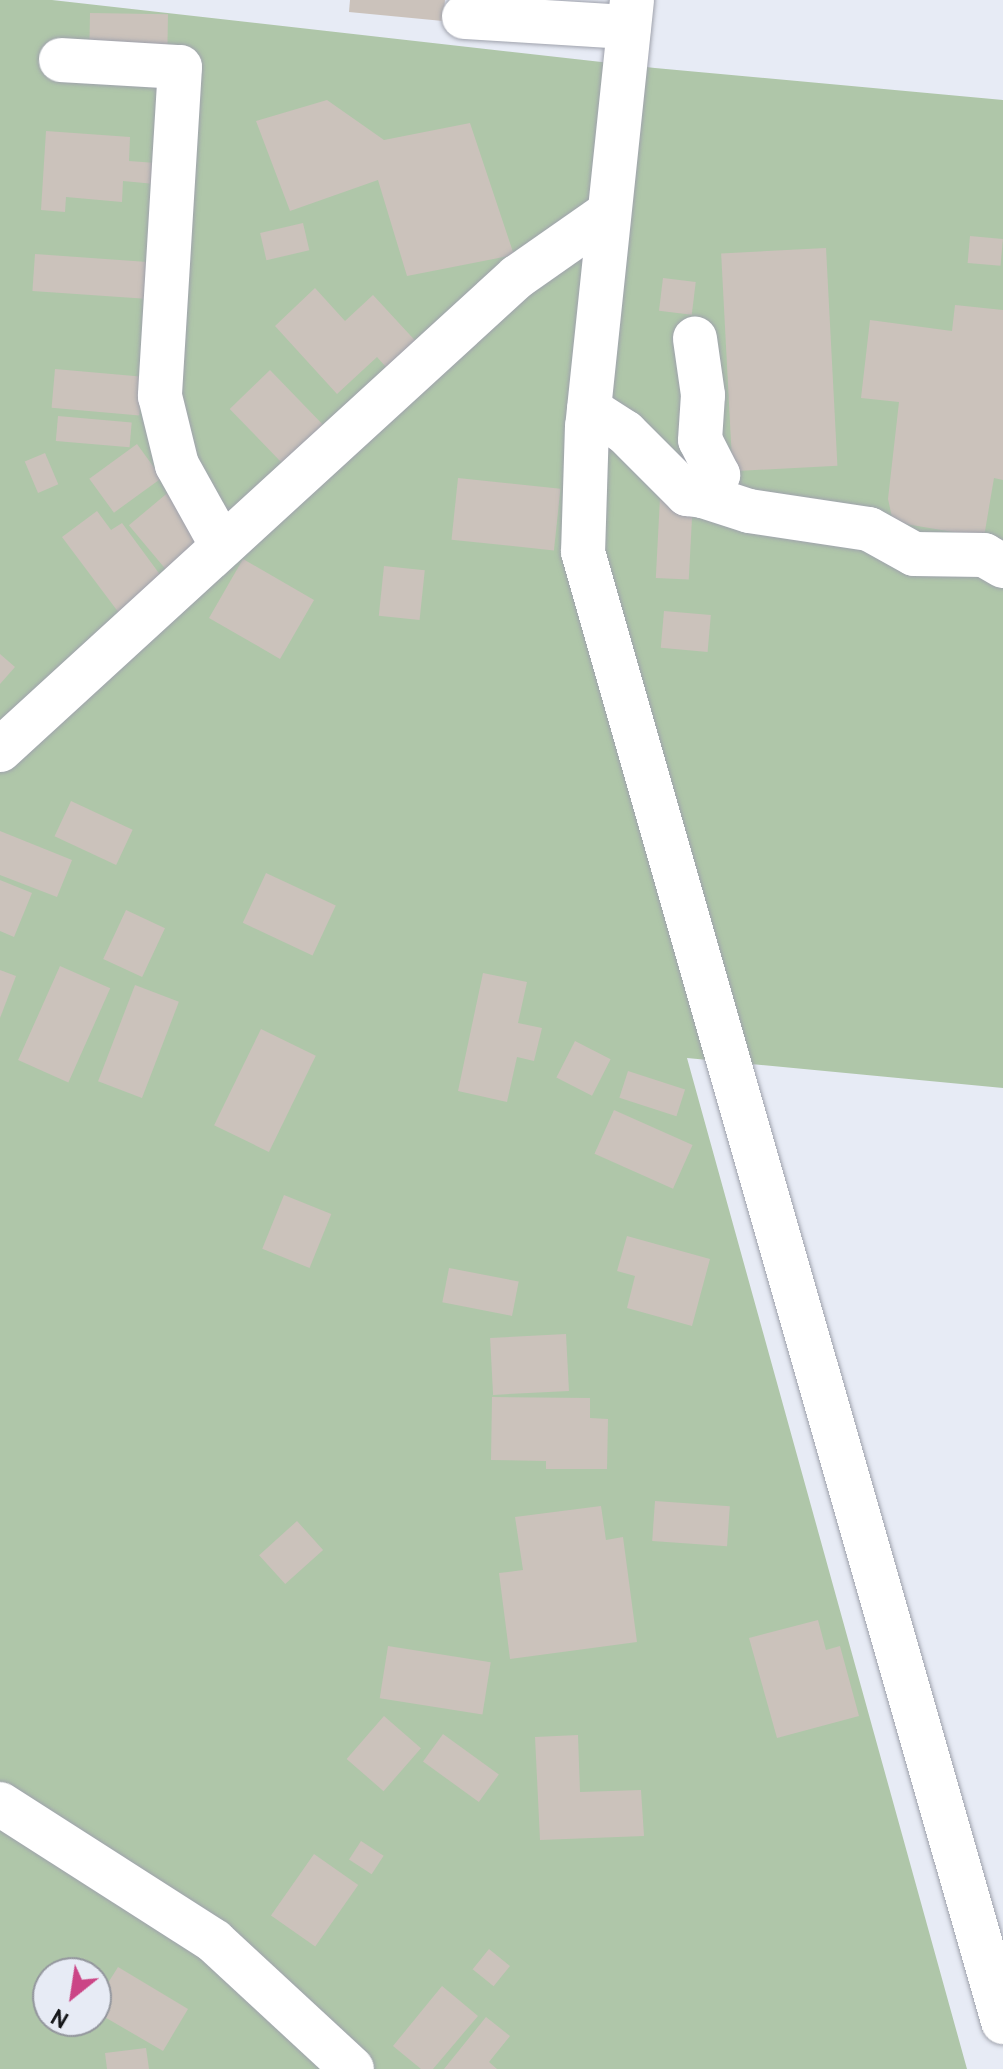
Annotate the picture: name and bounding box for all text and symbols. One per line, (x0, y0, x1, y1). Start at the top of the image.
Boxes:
north arrow (32, 1957, 112, 2037)
text: N (47, 2001, 74, 2032)

